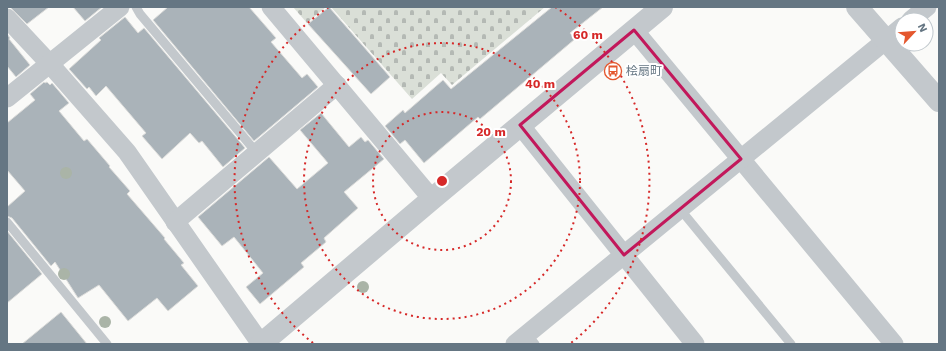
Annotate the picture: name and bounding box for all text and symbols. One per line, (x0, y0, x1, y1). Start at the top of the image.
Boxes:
north arrow (894, 12, 934, 52)
text: N (915, 21, 930, 34)
text: 60 m (573, 28, 603, 42)
bus stop icon: 桧扇町 (603, 61, 623, 81)
place label: 桧扇町 (626, 64, 662, 78)
text: 40 m (525, 77, 555, 91)
text: 20 m (476, 125, 506, 139)
centre of rings (435, 174, 449, 188)

